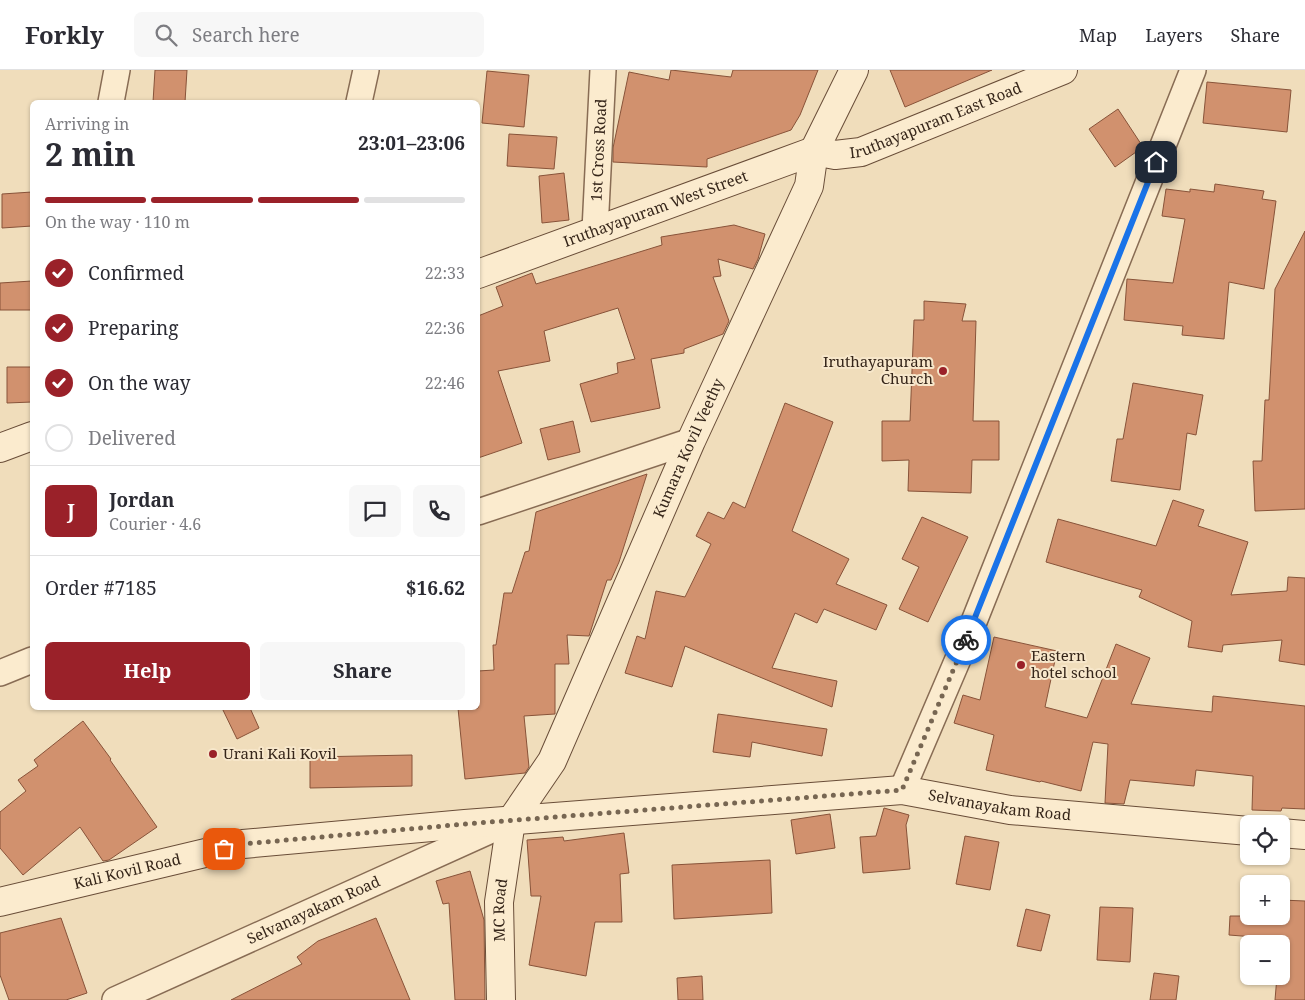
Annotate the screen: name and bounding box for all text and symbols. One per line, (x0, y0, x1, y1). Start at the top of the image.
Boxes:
search box (134, 12, 484, 57)
text: Forkly (25, 18, 104, 51)
icon: search (152, 21, 180, 49)
text: Search here (192, 22, 300, 48)
text: Map (1079, 23, 1117, 47)
text: Layers (1145, 23, 1203, 47)
text: Share (1231, 23, 1280, 47)
street label: Iruthayapuram East Road (848, 77, 1024, 162)
street label: 1st Cross Road (585, 98, 611, 202)
text: Arriving in (45, 113, 129, 135)
text: 23:01–23:06 (358, 130, 465, 156)
text: 2 min (45, 132, 136, 175)
pin (1135, 141, 1177, 183)
icon: home (1142, 148, 1170, 176)
street label: Iruthayapuram West Street (560, 165, 750, 251)
text: On the way · 110 m (45, 211, 190, 233)
icon: check (45, 259, 73, 287)
text: Confirmed (88, 260, 184, 286)
text: 22:33 (425, 262, 465, 284)
icon: check (45, 314, 73, 342)
text: Preparing (88, 315, 178, 341)
text: 22:36 (425, 317, 465, 339)
place label: Iruthayapuram Church (823, 351, 933, 388)
marker: Iruthayapuram Church (937, 365, 949, 377)
icon: check (45, 369, 73, 397)
text: On the way (88, 370, 191, 396)
text: 22:46 (425, 372, 465, 394)
street label: Kumara Kovil Veethy (648, 374, 728, 521)
text: Delivered (88, 425, 176, 451)
button: chat (349, 485, 401, 537)
button: phone (413, 485, 465, 537)
text: Jordan (109, 487, 175, 513)
text: J (67, 498, 75, 524)
text: Courier · 4.6 (109, 513, 201, 535)
text: Order #7185 (45, 575, 157, 601)
text: $16.62 (406, 575, 465, 601)
courier (941, 615, 991, 665)
icon: bike (952, 626, 980, 654)
button: Help (45, 642, 250, 700)
button: Share (260, 642, 465, 700)
place label: Eastern hotel school (1031, 645, 1117, 682)
marker: Eastern hotel school (1015, 659, 1027, 671)
place label: Urani Kali Kovil (223, 743, 337, 763)
marker: Urani Kali Kovil (207, 748, 219, 760)
street label: Selvanayakam Road (927, 784, 1072, 824)
map controls (1240, 815, 1290, 985)
button: locate (1240, 815, 1290, 865)
pin (203, 828, 245, 870)
icon: bag (210, 835, 238, 863)
street label: Kali Kovil Road (72, 848, 183, 893)
street label: Selvanayakam Road (243, 871, 383, 948)
button: + (1240, 875, 1290, 925)
street label: MC Road (488, 877, 511, 942)
button: − (1240, 935, 1290, 985)

